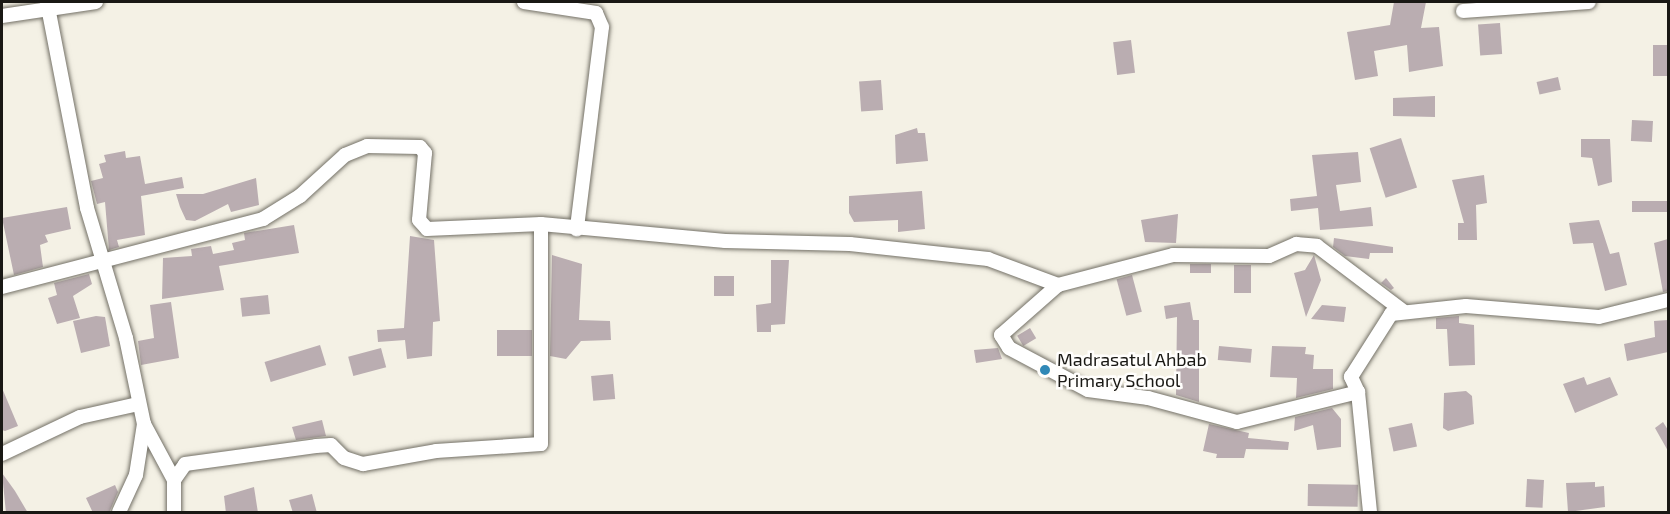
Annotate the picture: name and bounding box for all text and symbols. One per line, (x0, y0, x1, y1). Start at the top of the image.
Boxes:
place label: Madrasatul Ahbab Primary School (1057, 349, 1208, 392)
marker: Madrasatul Ahbab Primary School (1038, 363, 1052, 377)

